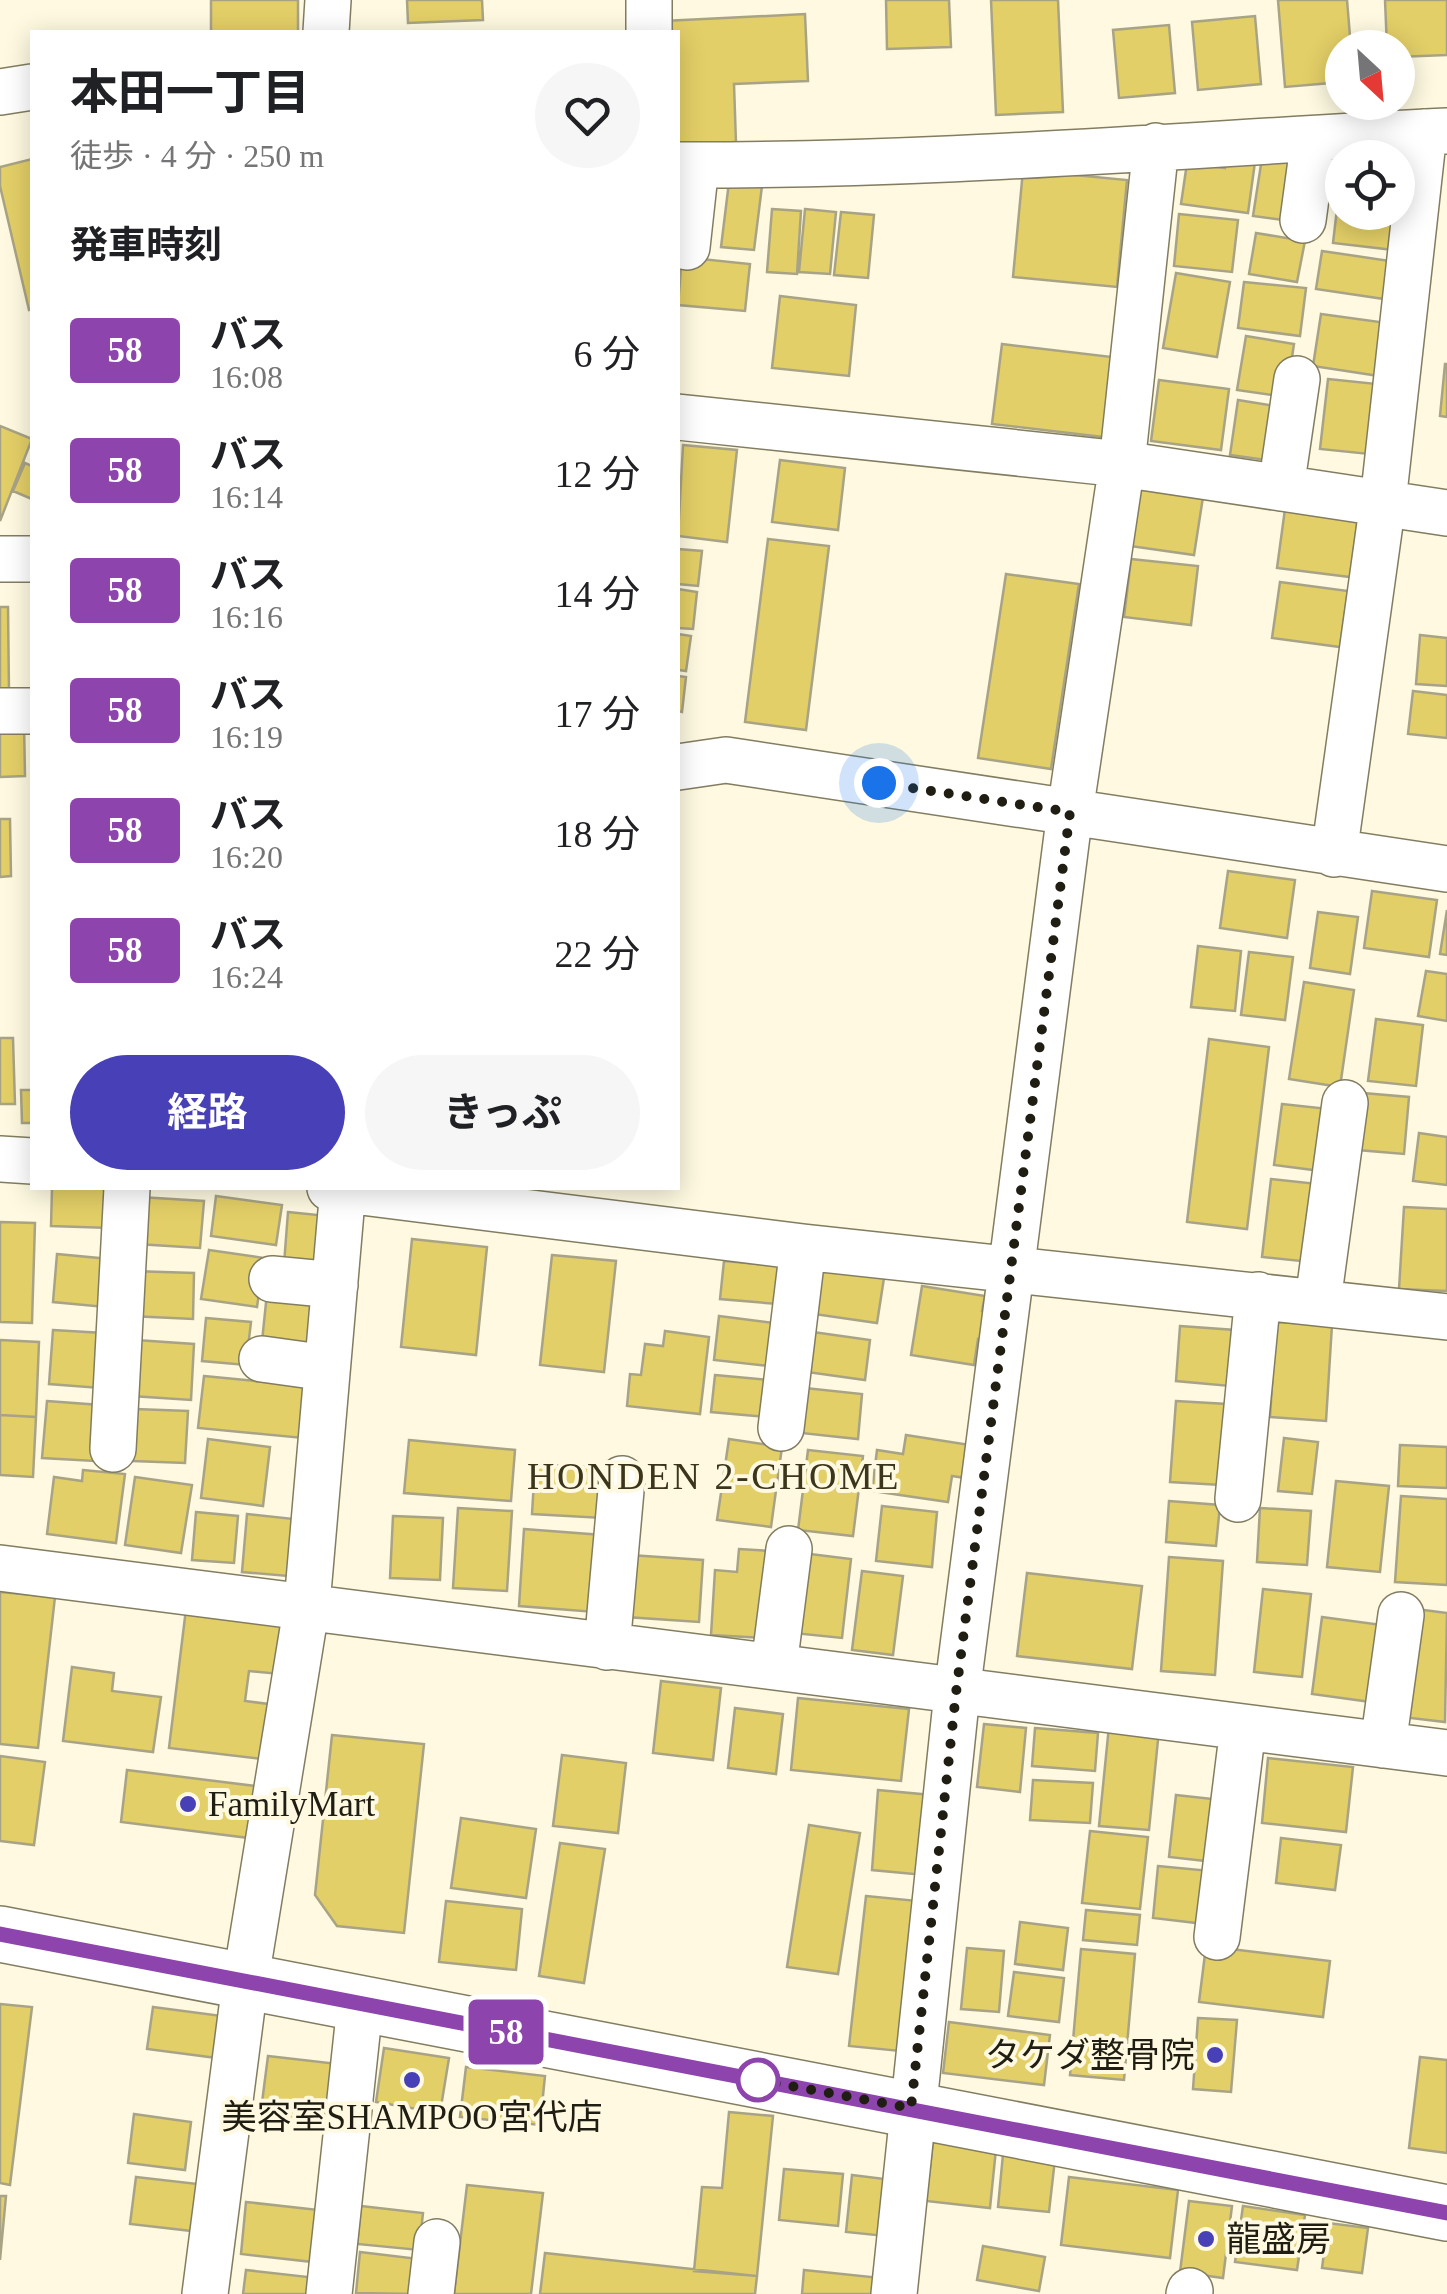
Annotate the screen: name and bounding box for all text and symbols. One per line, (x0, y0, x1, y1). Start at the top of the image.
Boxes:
north arrow (1325, 30, 1415, 120)
map controls (1325, 30, 1415, 230)
button: heart (535, 63, 640, 168)
text: 本田一丁目 (70, 66, 310, 119)
text: 徒歩 · 4 分 · 250 m (70, 138, 324, 174)
button: locate (1325, 140, 1415, 230)
text: 発車時刻 (70, 224, 222, 266)
text: バス (210, 314, 286, 356)
text: 58 (108, 331, 143, 370)
text: 6 分 (573, 333, 640, 375)
text: 16:08 (210, 359, 283, 395)
text: バス (210, 434, 286, 476)
text: 58 (108, 451, 143, 490)
text: 12 分 (554, 453, 640, 495)
text: 16:14 (210, 479, 283, 515)
text: バス (210, 554, 286, 596)
text: 58 (108, 571, 143, 610)
text: 14 分 (554, 573, 640, 615)
text: 16:16 (210, 599, 283, 635)
text: バス (210, 674, 286, 716)
text: 58 (108, 691, 143, 730)
text: 17 分 (554, 693, 640, 735)
text: 16:19 (210, 719, 283, 755)
your location (854, 758, 904, 808)
text: バス (210, 794, 286, 836)
text: 58 (108, 811, 143, 850)
text: 18 分 (554, 813, 640, 855)
text: 16:20 (210, 839, 283, 875)
text: バス (210, 914, 286, 956)
text: 58 (108, 931, 143, 970)
text: 22 分 (554, 933, 640, 975)
text: 16:24 (210, 959, 283, 995)
button: 経路 (70, 1055, 345, 1170)
button: きっぷ (365, 1055, 640, 1170)
district label: HONDEN 2-CHOME (527, 1455, 901, 1497)
place label: FamilyMart (208, 1785, 375, 1824)
marker: FamilyMart (177, 1793, 199, 1815)
line badge: 58 (461, 2000, 551, 2064)
text: 58 (489, 2013, 524, 2052)
place label: タケダ整骨院 (985, 2036, 1195, 2075)
marker: タケダ整骨院 (1204, 2044, 1226, 2066)
unlabelled marker (737, 2059, 779, 2101)
marker: 美容室SHAMPOO宮代店 (401, 2069, 423, 2091)
place label: 美容室SHAMPOO宮代店 (221, 2098, 603, 2137)
place label: 龍盛房 (1226, 2220, 1331, 2259)
marker: 龍盛房 (1195, 2228, 1217, 2250)

